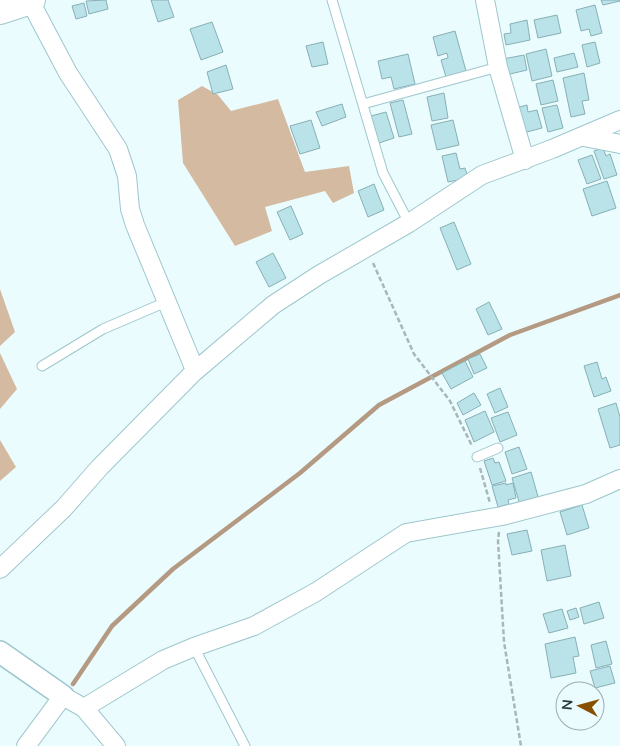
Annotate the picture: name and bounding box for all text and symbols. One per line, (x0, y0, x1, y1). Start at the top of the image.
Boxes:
north arrow (555, 681, 605, 731)
text: N (558, 698, 577, 711)

